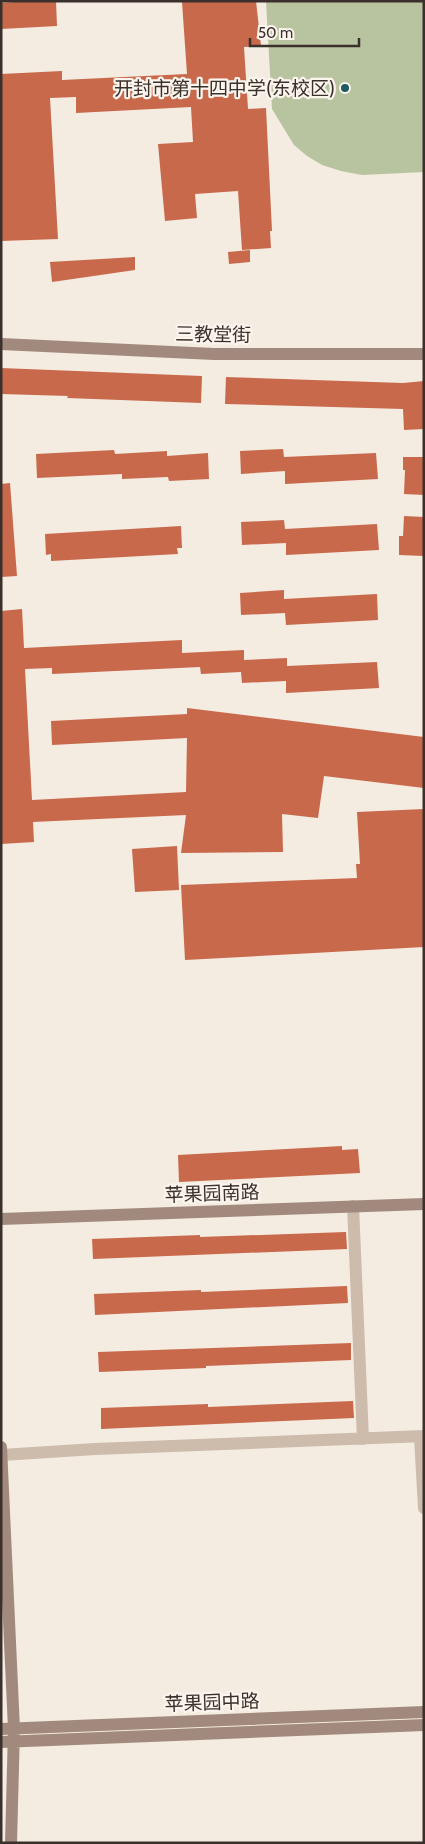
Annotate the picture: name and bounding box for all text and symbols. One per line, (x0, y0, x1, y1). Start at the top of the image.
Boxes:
scale bar (250, 15, 359, 47)
text: 50 m (258, 24, 293, 42)
place label: 开封市第十四中学(东校区) (114, 77, 335, 100)
marker: 开封市第十四中学(东校区) (339, 82, 351, 94)
street label: 三教堂街 (175, 322, 251, 347)
street label: 苹果园南路 (164, 1180, 260, 1207)
street label: 苹果园中路 (164, 1689, 260, 1716)

